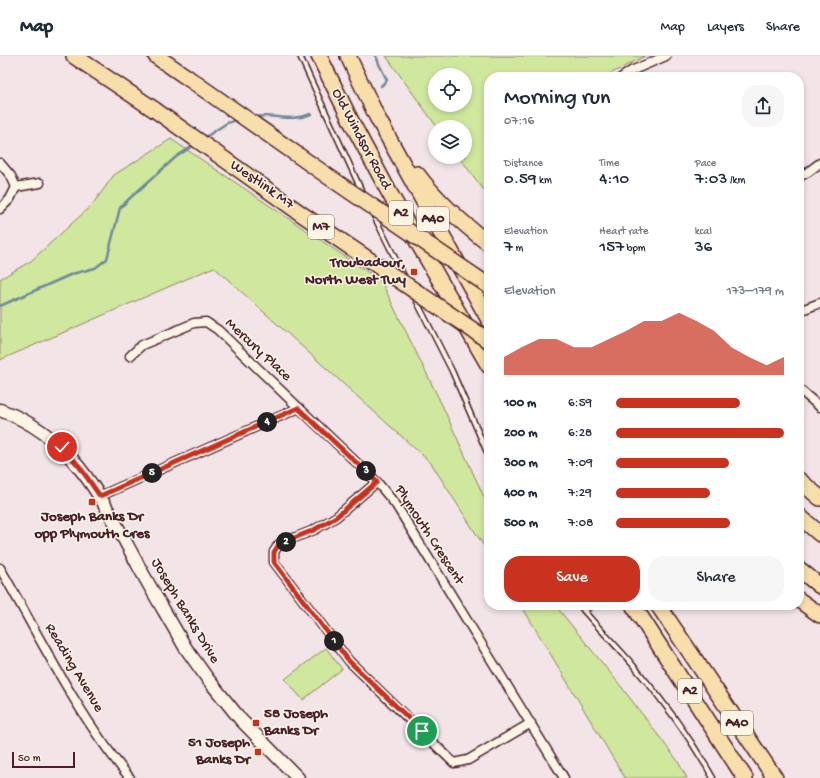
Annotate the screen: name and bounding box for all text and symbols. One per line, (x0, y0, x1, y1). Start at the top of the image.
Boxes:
text: Map (20, 16, 53, 39)
text: Map (661, 19, 685, 36)
text: Layers (707, 19, 744, 36)
text: Share (766, 19, 800, 36)
map controls (428, 68, 472, 164)
button: locate (428, 68, 472, 112)
button: share (742, 85, 784, 127)
street label: Old Windsor Road (327, 86, 396, 194)
text: Morning run (504, 86, 610, 112)
text: 07:16 (504, 114, 534, 129)
button: layers (428, 120, 472, 164)
street label: Westlink M7 (226, 156, 299, 214)
text: Distance (504, 158, 543, 170)
text: Time (599, 158, 619, 170)
text: Pace (695, 158, 716, 170)
text: 0.59 (504, 170, 536, 190)
text: 4:10 (599, 170, 629, 190)
text: 7:03 (695, 170, 727, 190)
text: km (536, 175, 552, 187)
text: /km (727, 175, 745, 187)
road number: A2 (389, 201, 413, 225)
road number: A40 (417, 207, 449, 231)
road number: M7 (308, 215, 334, 239)
text: Elevation (504, 226, 548, 238)
text: Heart rate (599, 226, 649, 238)
text: kcal (695, 226, 712, 238)
text: 7 (504, 238, 513, 258)
text: 157 (599, 238, 624, 258)
text: 36 (695, 238, 712, 258)
text: m (513, 243, 523, 255)
text: bpm (624, 243, 646, 255)
place label: Troubadour, North West Twy (305, 254, 407, 289)
marker: Troubadour, North West Twy (409, 267, 419, 277)
text: Elevation (504, 284, 556, 299)
text: 173–179 m (726, 284, 784, 299)
street label: Mercury Place (221, 315, 295, 386)
text: 100 m (504, 396, 536, 411)
text: 6:59 (568, 396, 592, 411)
pin: 4 (257, 412, 277, 432)
text: 4 (264, 416, 270, 428)
text: 200 m (504, 426, 537, 441)
text: 6:28 (568, 426, 592, 441)
pin (45, 430, 79, 464)
icon: check (51, 436, 73, 458)
text: 300 m (504, 456, 538, 471)
text: 7:09 (568, 456, 593, 471)
pin: 3 (356, 461, 376, 481)
pin: 5 (142, 463, 162, 483)
text: 3 (363, 465, 369, 477)
text: 5 (149, 467, 155, 479)
street label: Plymouth Crescent (390, 481, 469, 590)
text: 400 m (504, 486, 537, 501)
text: 7:29 (568, 486, 592, 501)
marker: Joseph Banks Dr opp Plymouth Cres (87, 497, 97, 507)
place label: Joseph Banks Dr opp Plymouth Cres (34, 508, 151, 543)
text: 500 m (504, 516, 538, 531)
text: 7:08 (568, 516, 593, 531)
pin: 2 (276, 532, 296, 552)
text: 2 (283, 536, 289, 548)
street label: Joseph Banks Drive (146, 555, 224, 667)
button: Save (504, 556, 640, 602)
button: Share (648, 556, 784, 602)
street label: Reading Avenue (40, 620, 108, 716)
pin: 1 (324, 631, 344, 651)
text: 1 (332, 635, 336, 647)
road number: A2 (678, 679, 702, 703)
place label: 58 Joseph Banks Dr (263, 705, 328, 740)
road number: A40 (721, 711, 753, 735)
pin (405, 714, 439, 748)
marker: 58 Joseph Banks Dr (251, 718, 261, 728)
icon: arrive (411, 720, 433, 742)
place label: 51 Joseph Banks Dr (188, 734, 252, 769)
marker: 51 Joseph Banks Dr (253, 747, 263, 757)
scale bar (12, 750, 75, 769)
text: 50 m (18, 753, 40, 765)

